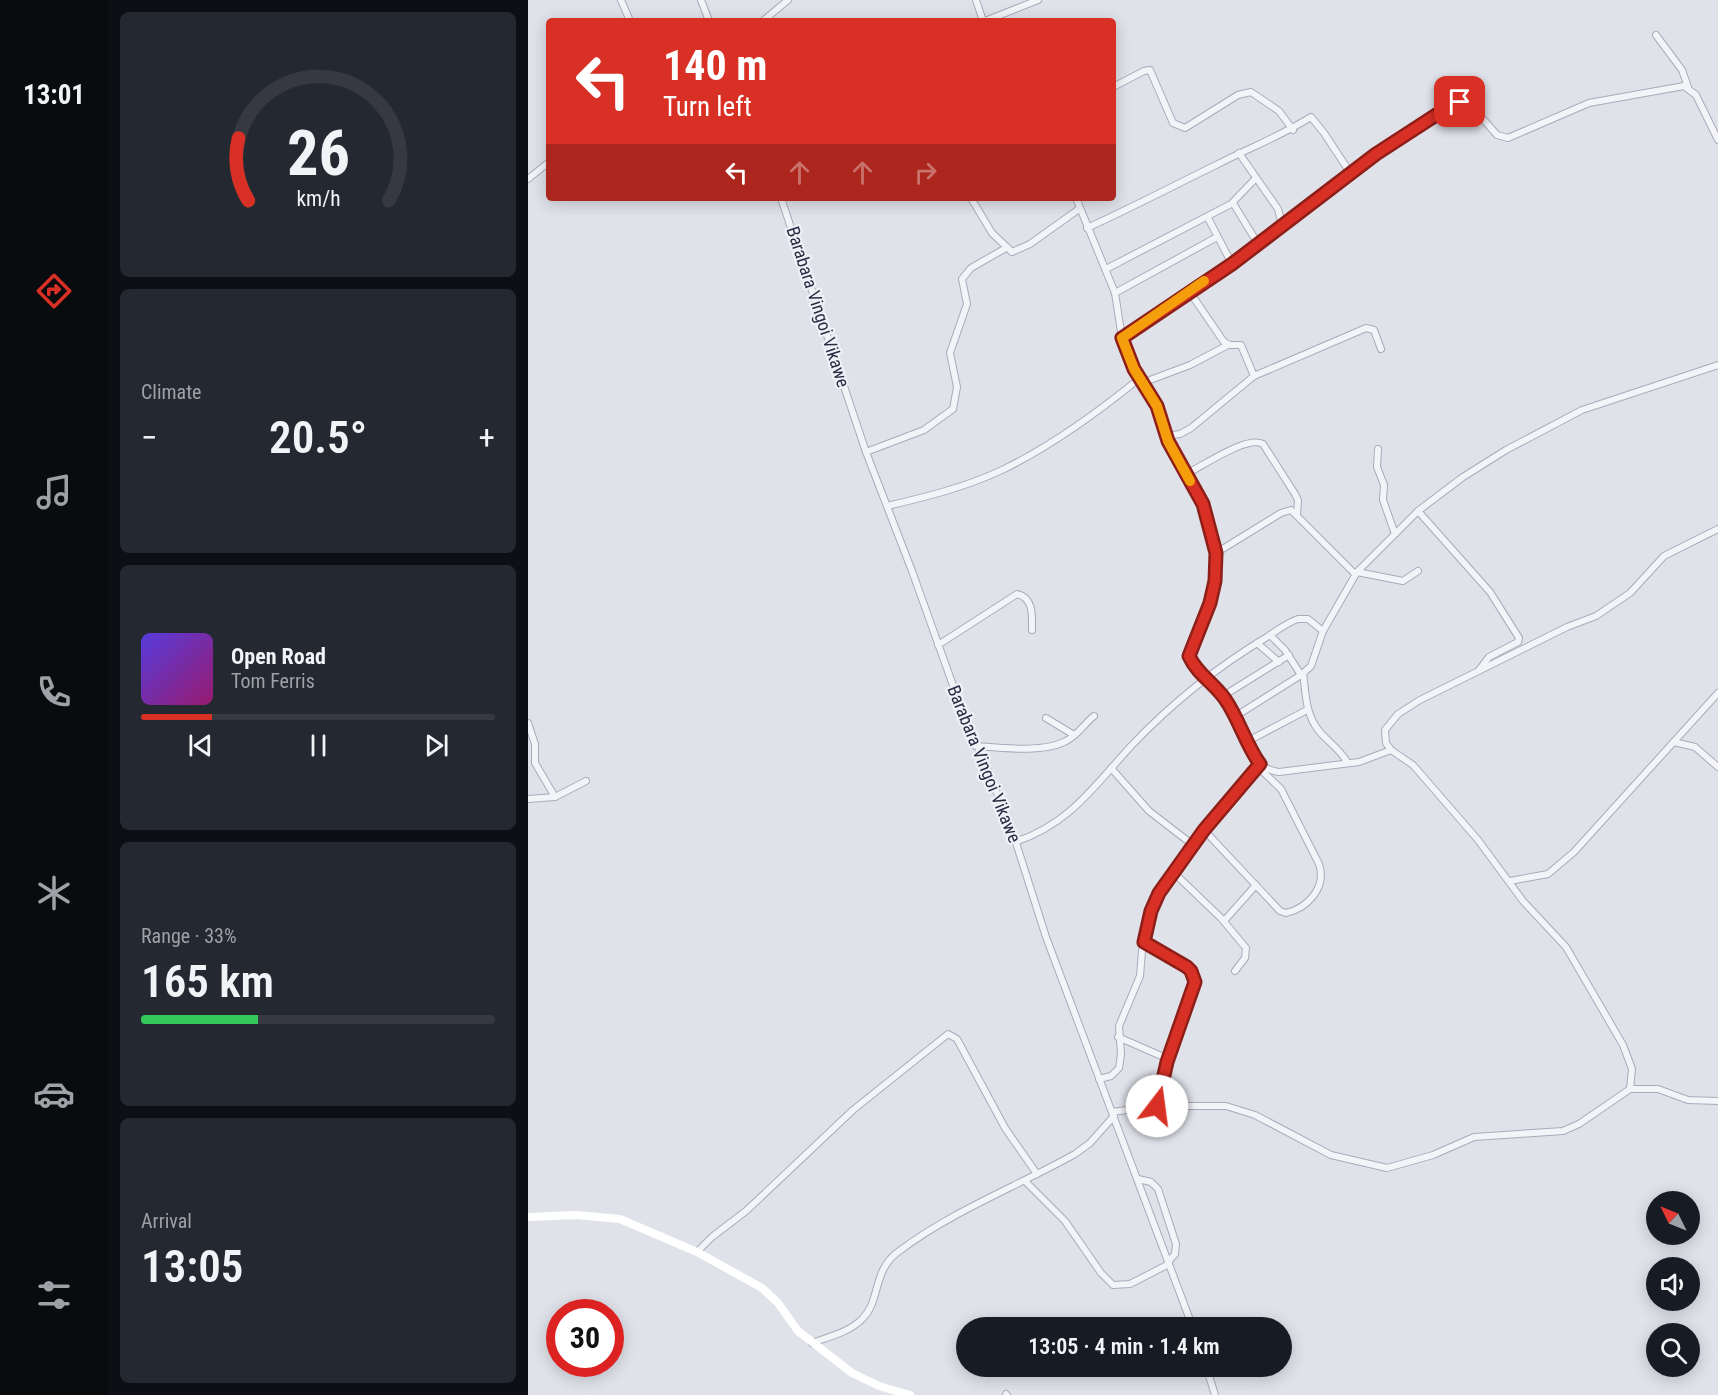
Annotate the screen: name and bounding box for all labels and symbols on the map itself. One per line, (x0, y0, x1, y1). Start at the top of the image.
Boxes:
pin (1434, 76, 1485, 127)
street label: Barabara Vingoi Vikawe (783, 224, 854, 390)
street label: Barabara Vingoi Vikawe (943, 682, 1026, 846)
position arrow (1125, 1074, 1189, 1138)
north arrow (1646, 1191, 1700, 1245)
speed limit sign: 30 (546, 1299, 624, 1377)

